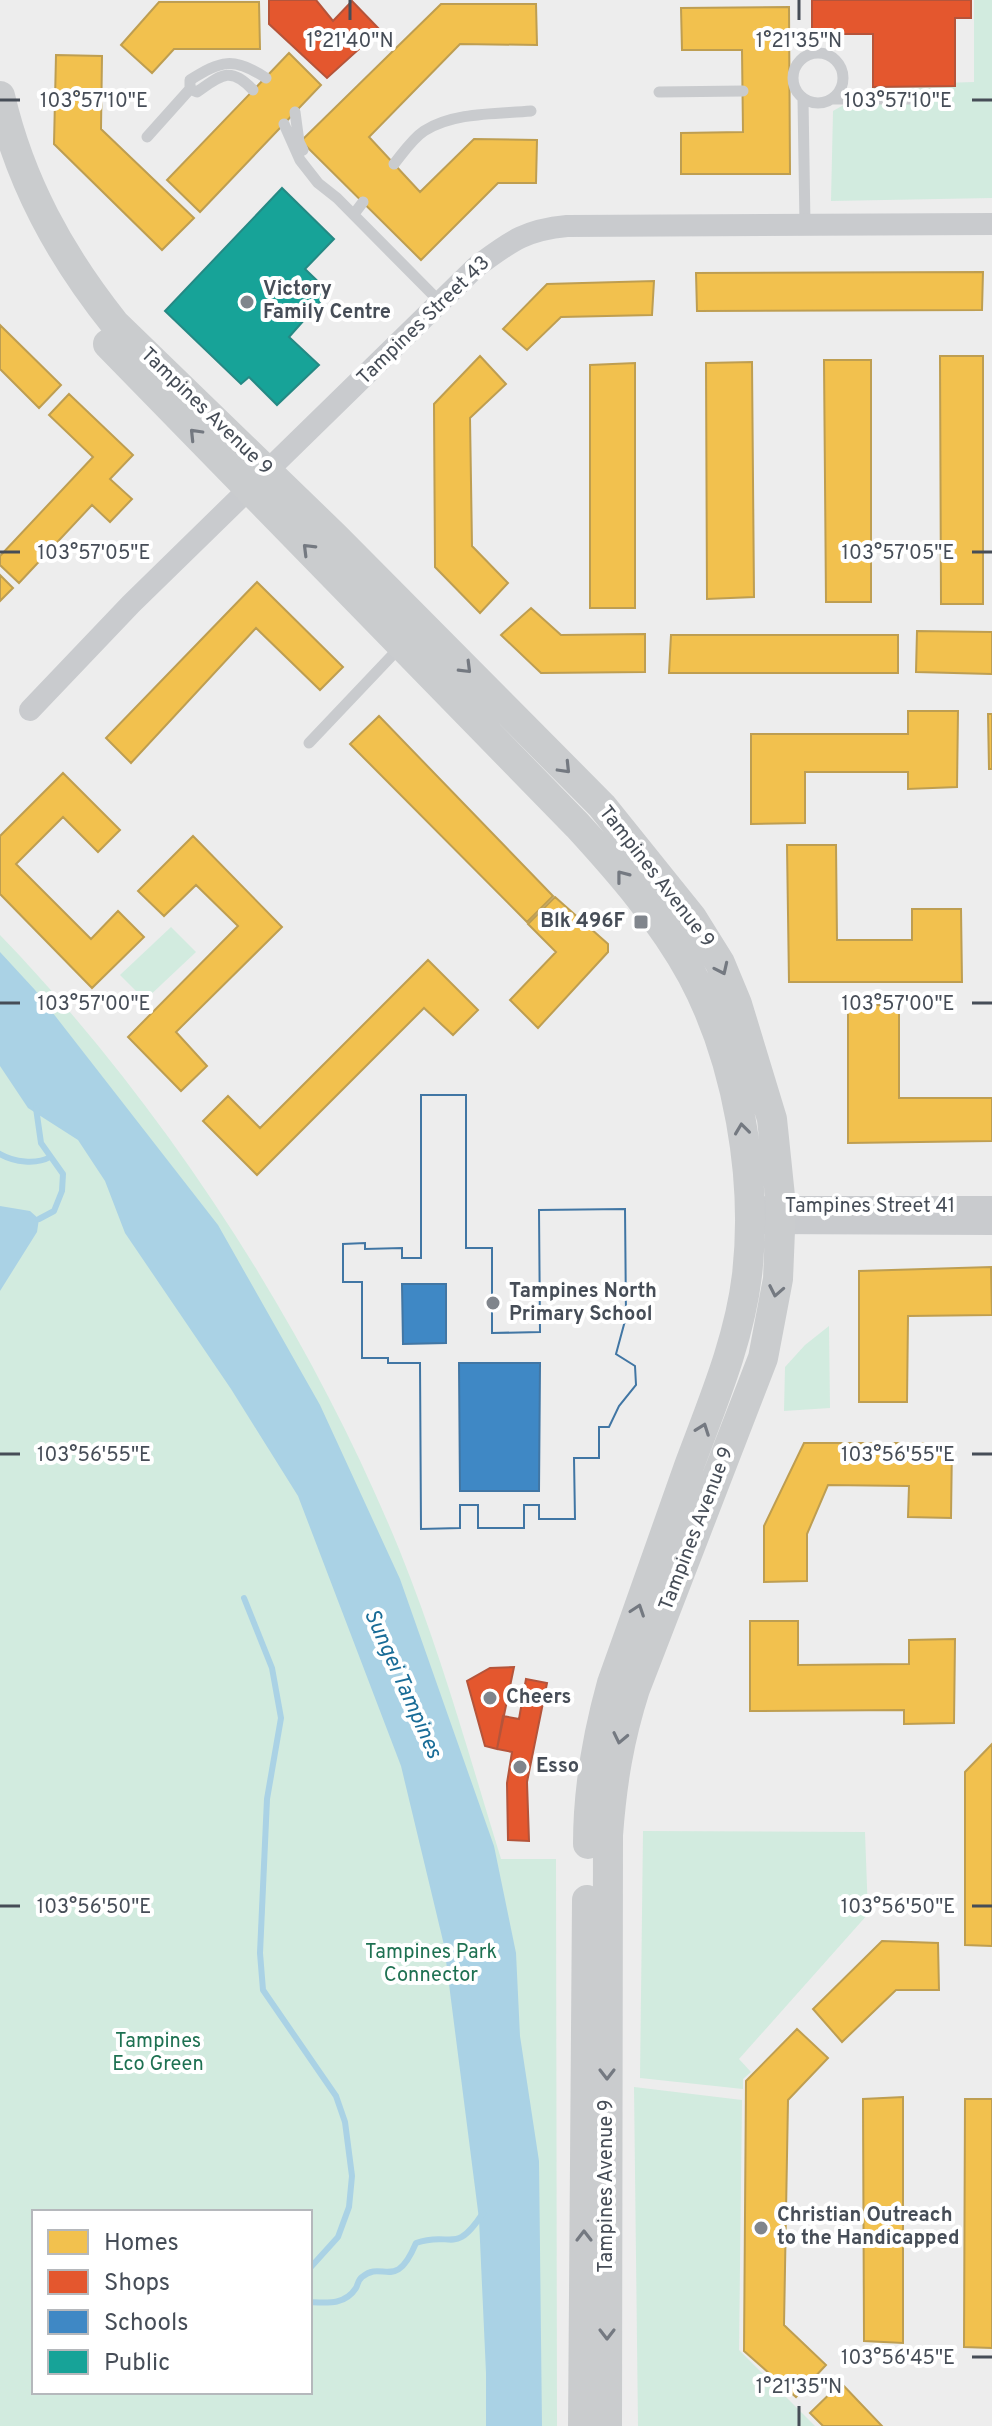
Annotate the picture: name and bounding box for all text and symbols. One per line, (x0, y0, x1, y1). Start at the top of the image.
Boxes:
text: 1°21'40"N (306, 29, 394, 55)
text: 1°21'35"N (756, 29, 842, 55)
text: 103°57'10"E (40, 89, 148, 115)
text: 103°57'10"E (844, 89, 952, 115)
street label: Tampines Street 43 (352, 251, 496, 391)
place label: Victory Family Centre (263, 277, 391, 326)
marker: Victory Family Centre (238, 293, 256, 311)
street label: Tampines Avenue 9 (135, 342, 277, 482)
one-way arrow (189, 429, 204, 443)
text: 103°57'05"E (38, 541, 150, 567)
text: 103°57'05"E (842, 541, 954, 567)
one-way arrow (303, 544, 317, 558)
one-way arrow (457, 659, 471, 674)
one-way arrow (556, 759, 570, 773)
street label: Tampines Avenue 9 (592, 801, 720, 953)
one-way arrow (617, 871, 632, 885)
place label: Blk 496F (540, 909, 625, 935)
marker: Blk 496F (632, 913, 650, 931)
one-way arrow (712, 961, 728, 975)
text: 103°57'00"E (37, 992, 151, 1018)
text: 103°57'00"E (841, 992, 955, 1018)
one-way arrow (734, 1122, 751, 1136)
street label: Tampines Street 41 (785, 1194, 955, 1220)
place label: Tampines North Primary School (509, 1279, 657, 1328)
one-way arrow (768, 1284, 785, 1297)
marker: Tampines North Primary School (484, 1294, 502, 1312)
one-way arrow (693, 1423, 710, 1437)
text: 103°56'55"E (37, 1443, 151, 1469)
street label: Tampines Avenue 9 (654, 1443, 740, 1615)
text: 103°56'55"E (841, 1443, 955, 1469)
one-way arrow (629, 1604, 645, 1618)
water label: Sungei Tampines (357, 1605, 447, 1764)
place label: Cheers (506, 1685, 571, 1711)
marker: Cheers (481, 1689, 499, 1707)
one-way arrow (612, 1731, 629, 1745)
place label: Esso (536, 1754, 579, 1780)
marker: Esso (511, 1758, 529, 1776)
text: 103°56'50"E (37, 1895, 151, 1921)
text: 103°56'50"E (841, 1895, 955, 1921)
park label: Tampines Park Connector (365, 1940, 497, 1989)
park label: Tampines Eco Green (112, 2029, 204, 2078)
one-way arrow (598, 2068, 616, 2081)
street label: Tampines Avenue 9 (594, 2099, 620, 2273)
place label: Christian Outreach to the Handicapped (777, 2203, 960, 2252)
legend (32, 2210, 312, 2394)
marker: Christian Outreach to the Handicapped (752, 2219, 770, 2237)
text: Homes (104, 2229, 179, 2259)
one-way arrow (575, 2229, 593, 2242)
text: Shops (104, 2269, 170, 2299)
text: Schools (104, 2309, 189, 2339)
one-way arrow (598, 2328, 616, 2341)
text: 103°56'45"E (841, 2346, 955, 2372)
text: Public (104, 2349, 170, 2379)
text: 1°21'35"N (756, 2375, 842, 2401)

